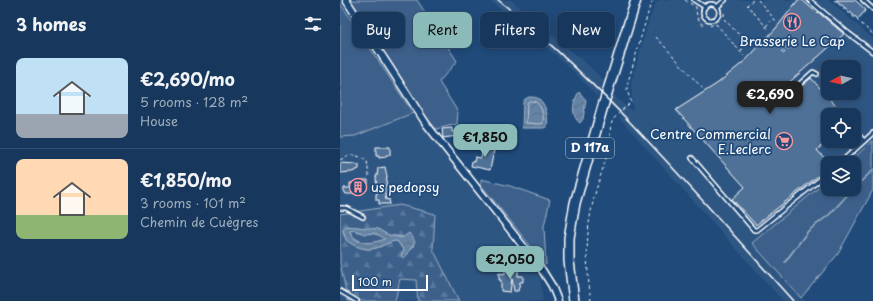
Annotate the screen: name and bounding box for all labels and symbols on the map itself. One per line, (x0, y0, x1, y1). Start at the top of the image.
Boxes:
restaurant icon: Brasserie Le Cap (782, 12, 802, 32)
place label: Brasserie Le Cap (739, 31, 845, 50)
north arrow (821, 60, 861, 100)
pin: €2,690 (737, 81, 803, 115)
pin: €1,850 (452, 124, 518, 158)
place label: Centre Commercial E.Leclerc (650, 124, 771, 158)
supermarket icon: Centre Commercial E.Leclerc (774, 131, 794, 151)
road number: D 117a (566, 138, 614, 158)
building icon: us pedopsy (348, 177, 368, 197)
place label: us pedopsy (371, 177, 439, 196)
pin: €2,050 (477, 246, 543, 280)
scale bar (352, 273, 428, 292)

